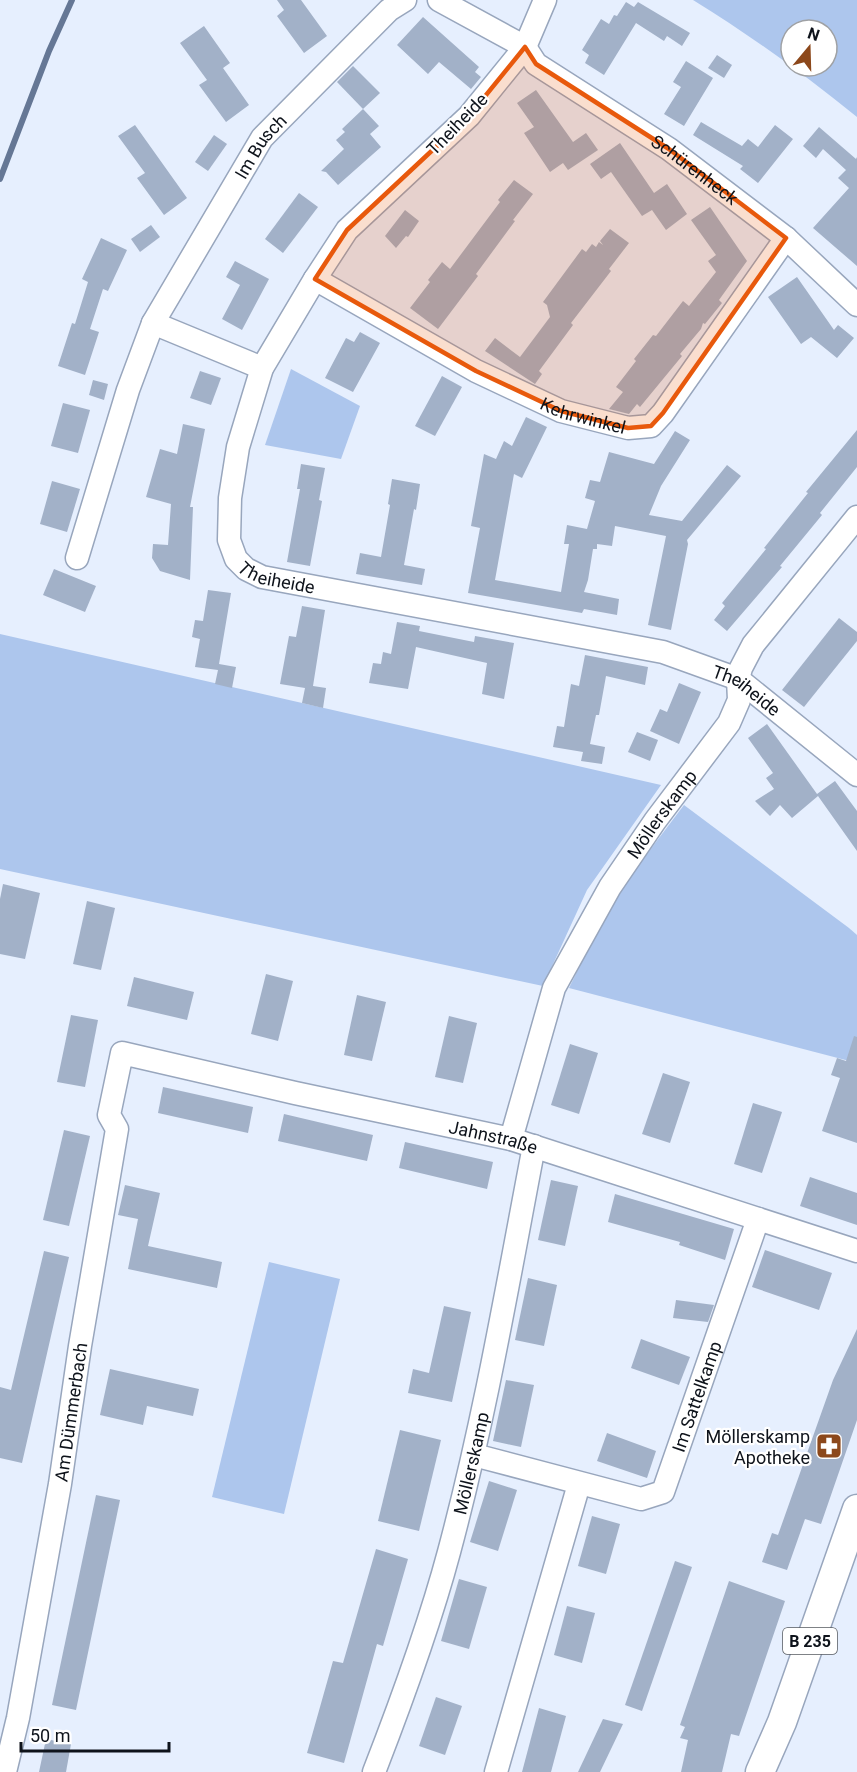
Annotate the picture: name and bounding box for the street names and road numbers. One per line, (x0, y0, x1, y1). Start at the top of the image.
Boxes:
street label: Theiheide (422, 89, 492, 159)
street label: Im Busch (230, 110, 290, 182)
street label: Schürenheck (647, 130, 743, 209)
street label: Kehrwinkel (537, 392, 628, 438)
street label: Theiheide (234, 557, 317, 597)
street label: Theiheide (710, 660, 785, 720)
street label: Möllerskamp (622, 765, 701, 862)
street label: Jahnstraße (447, 1116, 540, 1157)
street label: Im Sattelkamp (667, 1338, 725, 1455)
street label: Am Dümmerbach (50, 1341, 91, 1483)
street label: Möllerskamp (449, 1410, 493, 1517)
road number: B 235 (783, 1628, 837, 1654)

